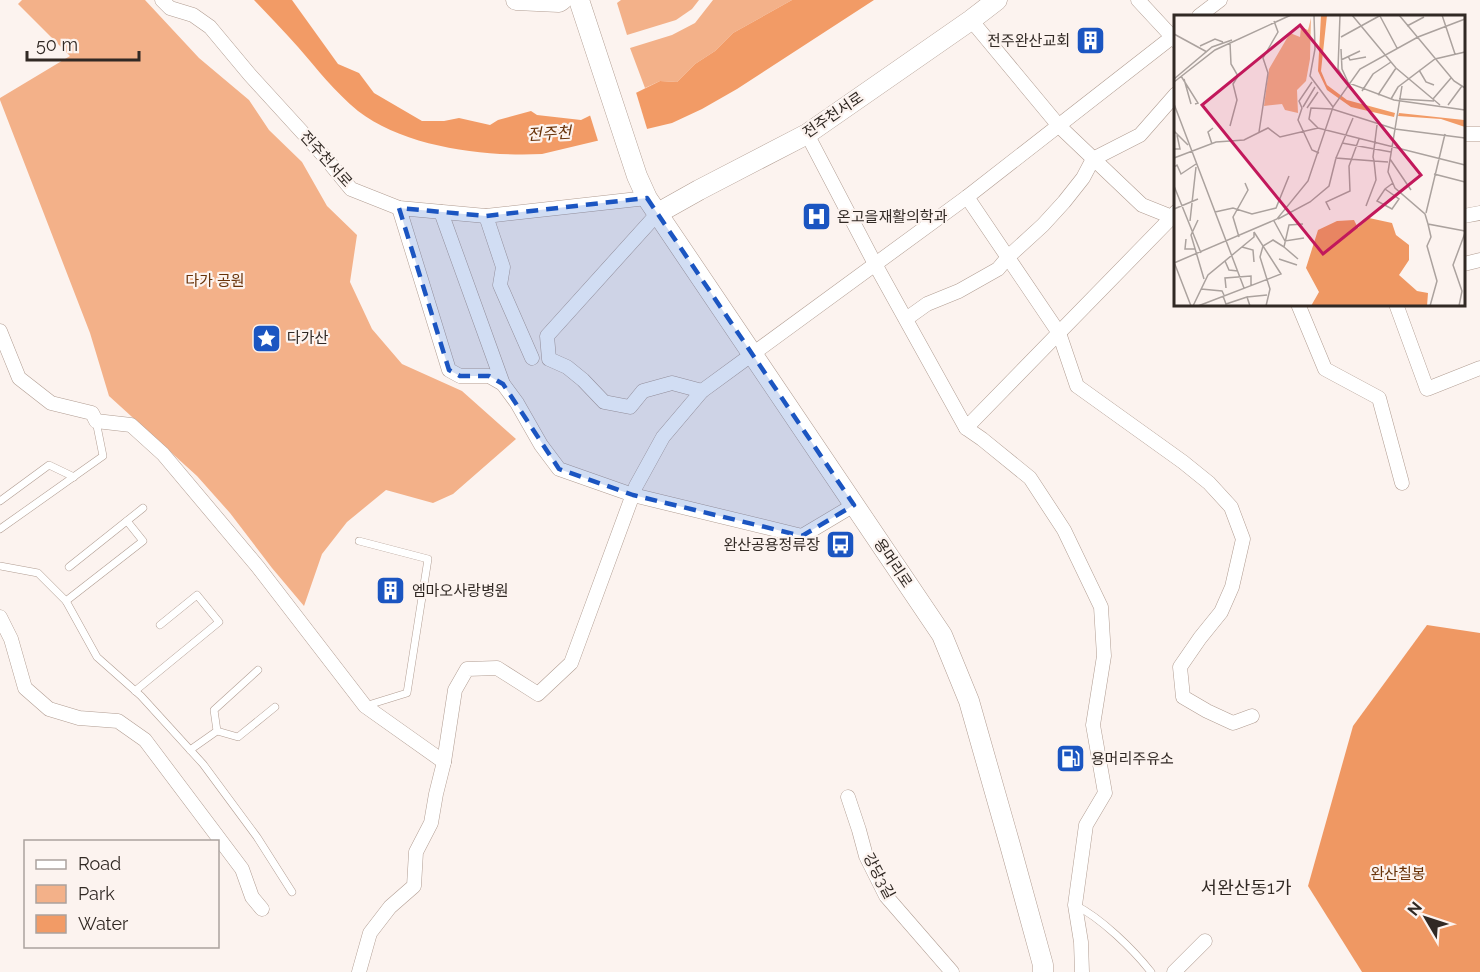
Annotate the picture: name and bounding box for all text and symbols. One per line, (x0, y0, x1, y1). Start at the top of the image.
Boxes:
inset map (1174, 15, 1465, 306)
scale bar (27, 24, 140, 62)
building icon: 전주완산교회 (1075, 25, 1107, 57)
place label: 전주완산교회 (987, 32, 1070, 50)
text: 50 m (36, 34, 78, 55)
street label: 전주천서로 (799, 88, 867, 142)
water label: 전주천 (526, 123, 574, 144)
street label: 전주천서로 (296, 127, 356, 191)
hospital icon: 온고을재활의학과 (800, 201, 832, 233)
place label: 온고을재활의학과 (837, 208, 948, 226)
park label: 다가 공원 (185, 272, 245, 290)
place icon: 다가산 (250, 322, 282, 354)
place label: 다가산 (287, 329, 329, 347)
bus stop icon: 완산공용정류장 (825, 529, 857, 561)
street label: 용머리로 (870, 535, 916, 591)
place label: 완산공용정류장 (723, 536, 820, 554)
building icon: 엠마오사랑병원 (375, 575, 407, 607)
place label: 엠마오사랑병원 (412, 582, 509, 600)
fuel station icon: 용머리주유소 (1054, 743, 1086, 775)
place label: 용머리주유소 (1091, 750, 1174, 768)
legend (24, 840, 219, 948)
street label: 강당3길 (859, 850, 899, 902)
text: Road (78, 853, 121, 874)
park label: 완산칠봉 (1370, 865, 1426, 883)
district label: 서완산동1가 (1201, 877, 1292, 898)
text: Park (78, 883, 115, 904)
north arrow (1396, 888, 1456, 948)
text: N (1404, 898, 1426, 920)
text: Water (78, 913, 129, 934)

